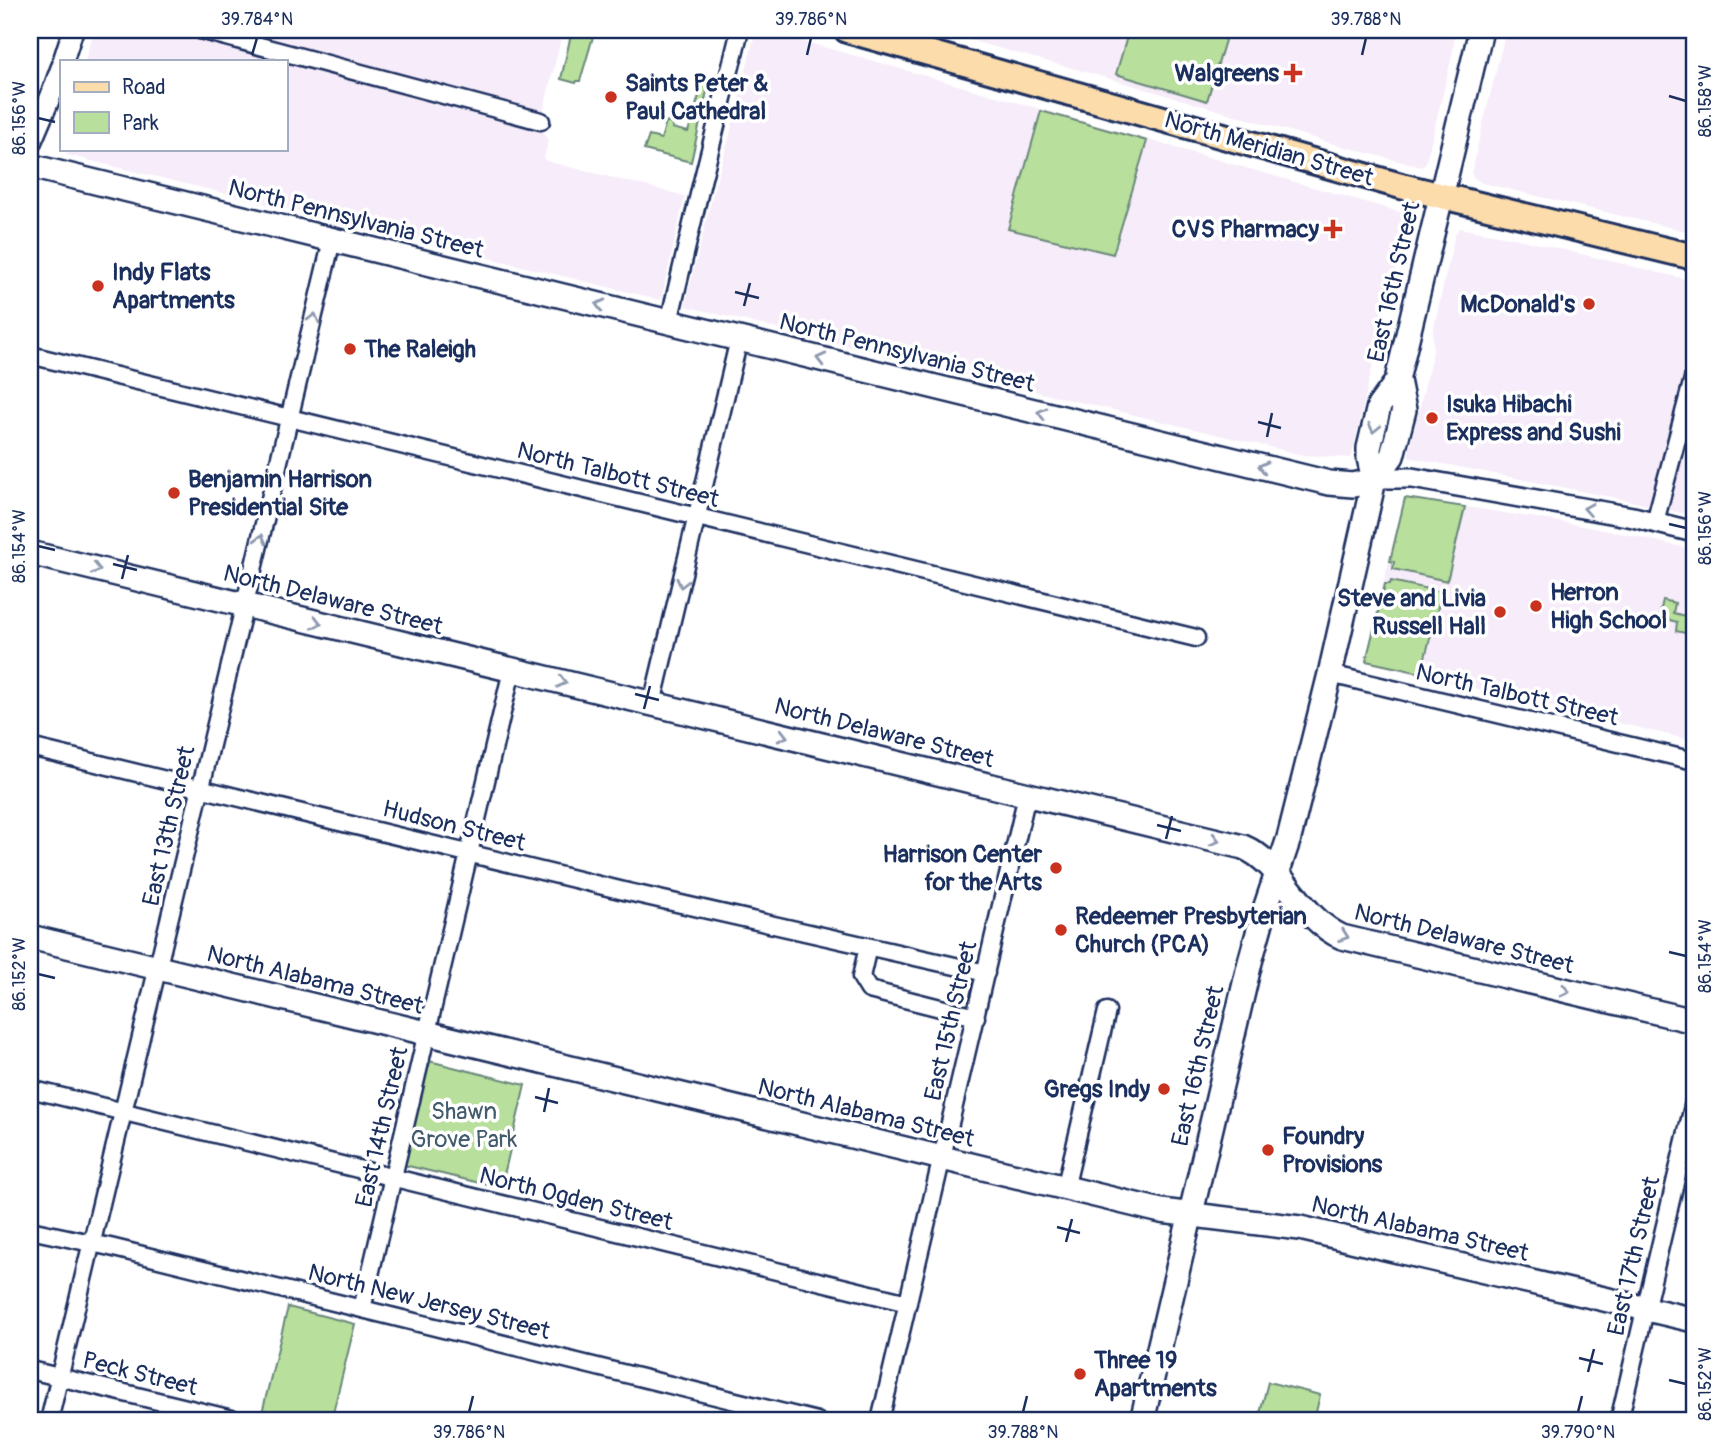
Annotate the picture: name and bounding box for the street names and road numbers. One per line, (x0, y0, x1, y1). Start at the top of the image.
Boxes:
street label: North Meridian Street (1161, 105, 1377, 193)
street label: North Pennsylvania Street (225, 173, 487, 265)
street label: East 16th Street (1361, 199, 1427, 365)
street label: North Pennsylvania Street (776, 307, 1038, 399)
street label: North Talbott Street (514, 436, 722, 514)
street label: North Delaware Street (220, 559, 446, 641)
street label: North Talbott Street (1413, 658, 1621, 732)
street label: North Delaware Street (771, 692, 997, 774)
street label: East 13th Street (137, 743, 202, 909)
street label: Hudson Street (380, 794, 529, 858)
street label: North Delaware Street (1351, 898, 1577, 980)
street label: East 15th Street (919, 938, 984, 1104)
street label: North Alabama Street (204, 939, 427, 1021)
street label: East 16th Street (1165, 983, 1231, 1149)
street label: East 14th Street (349, 1044, 415, 1210)
street label: North Alabama Street (755, 1072, 978, 1154)
street label: North Ogden Street (476, 1161, 676, 1237)
street label: East 17th Street (1602, 1173, 1666, 1338)
street label: North Alabama Street (1309, 1190, 1532, 1268)
street label: North New Jersey Street (305, 1258, 553, 1346)
street label: Peck Street (79, 1346, 201, 1402)

